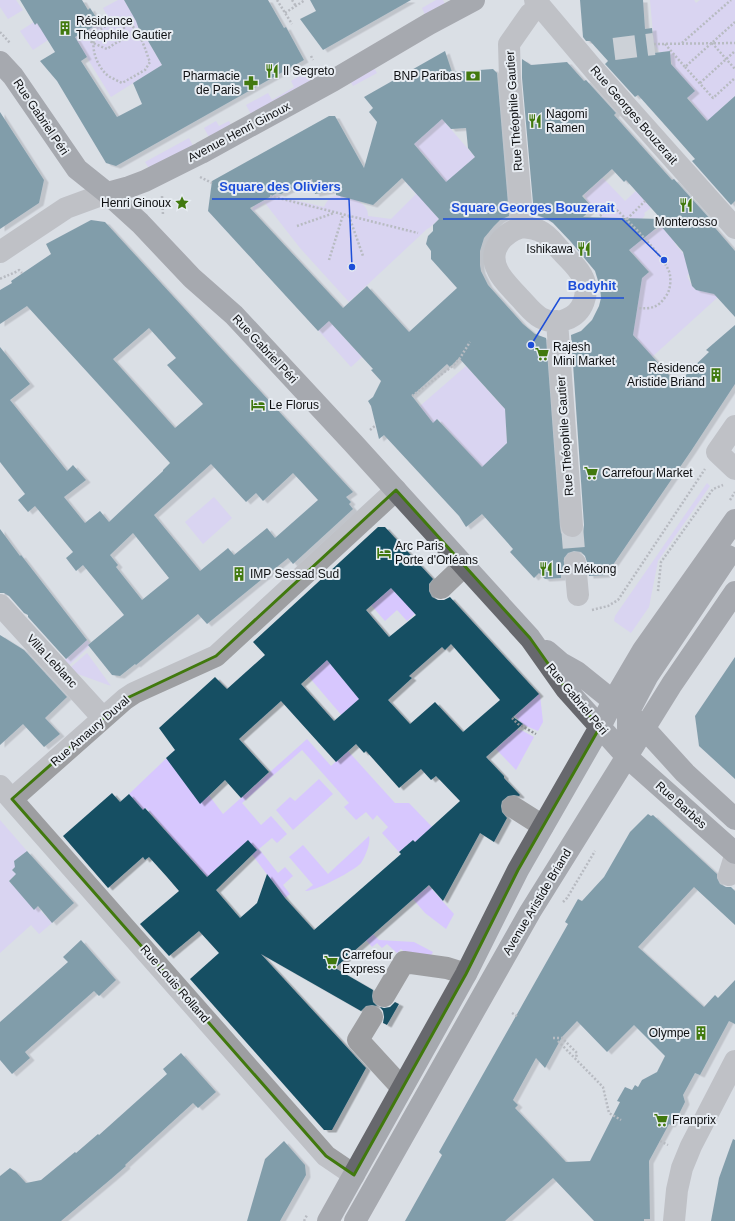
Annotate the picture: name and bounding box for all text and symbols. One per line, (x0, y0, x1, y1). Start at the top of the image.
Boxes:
place label: Résidence Théophile Gautier (76, 14, 171, 42)
building icon: Résidence Théophile Gautier (57, 20, 73, 36)
street label: Rue Théophile Gautier (503, 50, 525, 172)
restaurant icon: Il Segreto (264, 63, 280, 79)
street label: Rue Georges Bouzerait (588, 63, 681, 167)
place label: Il Segreto (283, 64, 335, 78)
bank icon: BNP Paribas (465, 68, 481, 84)
place label: Pharmacie de Paris (183, 69, 240, 97)
place label: BNP Paribas (394, 69, 462, 83)
pharmacy icon: Pharmacie de Paris (243, 75, 259, 91)
street label: Rue Gabriel Péri (10, 76, 72, 158)
street label: Avenue Henri Ginoux (185, 99, 293, 165)
place label: Nagomi Ramen (546, 107, 587, 135)
restaurant icon: Nagomi Ramen (527, 113, 543, 129)
callout: Square des Oliviers (212, 174, 349, 199)
text: Square des Oliviers (219, 179, 341, 194)
callout: Square Georges Bouzerait (443, 194, 622, 219)
place icon: Henri Ginoux (174, 195, 190, 211)
place label: Henri Ginoux (101, 196, 171, 210)
restaurant icon: Monterosso (678, 197, 694, 213)
text: Square Georges Bouzerait (451, 200, 615, 215)
place label: Monterosso (655, 215, 718, 229)
restaurant icon: Ishikawa (576, 241, 592, 257)
place label: Ishikawa (526, 242, 573, 256)
callout: Bodyhit (560, 273, 624, 298)
text: Bodyhit (568, 278, 617, 293)
street label: Rue Gabriel Péri (230, 312, 300, 386)
place label: Rajesh Mini Market (553, 340, 616, 368)
supermarket icon: Rajesh Mini Market (534, 346, 550, 362)
place label: Résidence Aristide Briand (627, 361, 705, 389)
building icon: Résidence Aristide Briand (708, 367, 724, 383)
street label: Rue Théophile Gautier (554, 375, 576, 497)
hotel icon: Le Florus (250, 397, 266, 413)
place label: Le Florus (269, 398, 319, 412)
supermarket icon: Carrefour Market (583, 465, 599, 481)
place label: Carrefour Market (602, 466, 693, 480)
place label: Arc Paris Porte d'Orléans (395, 539, 478, 567)
hotel icon: Arc Paris Porte d'Orléans (376, 545, 392, 561)
restaurant icon: Le Mékong (538, 561, 554, 577)
place label: Le Mékong (557, 562, 616, 576)
building icon: IMP Sessad Sud (231, 566, 247, 582)
place label: IMP Sessad Sud (250, 567, 339, 581)
street label: Villa Leblanc (24, 631, 80, 691)
street label: Rue Gabriel Péri (543, 661, 611, 737)
street label: Rue Amaury Duval (48, 693, 132, 769)
street label: Rue Barbès (653, 779, 709, 831)
street label: Avenue Aristide Briand (500, 846, 574, 958)
street label: Rue Louis Rolland (138, 942, 212, 1026)
place label: Carrefour Express (342, 948, 393, 976)
supermarket icon: Carrefour Express (323, 954, 339, 970)
building icon: Olympe (693, 1025, 709, 1041)
place label: Olympe (649, 1026, 690, 1040)
supermarket icon: Franprix (653, 1112, 669, 1128)
place label: Franprix (672, 1113, 716, 1127)

